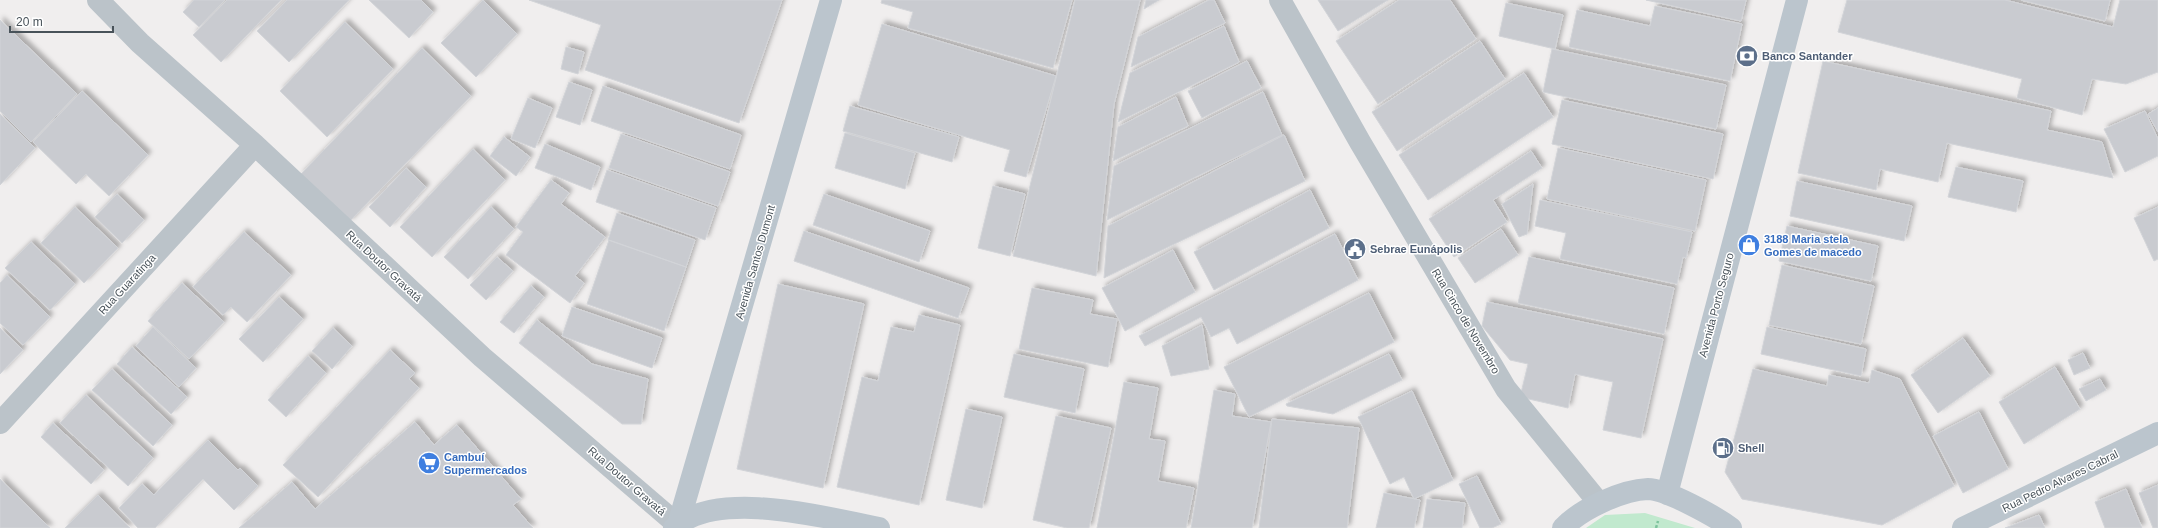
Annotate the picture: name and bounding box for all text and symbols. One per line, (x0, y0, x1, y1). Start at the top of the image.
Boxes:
scale bar (10, 8, 113, 34)
text: 20 m (16, 15, 43, 29)
bank icon: Banco Santander (1734, 43, 1760, 69)
place label: Banco Santander (1762, 50, 1853, 62)
street label: Avenida Santos Dumont (733, 203, 777, 321)
street label: Rua Doutor Gravatá (344, 228, 425, 305)
shop icon: 3188 Maria stela Gomes de macedo (1736, 232, 1762, 258)
place label: 3188 Maria stela Gomes de macedo (1764, 233, 1862, 258)
public building icon: Sebrae Eunápolis (1342, 236, 1368, 262)
place label: Sebrae Eunápolis (1370, 243, 1462, 255)
street label: Rua Guaratinga (96, 251, 158, 316)
street label: Avenida Porto Seguro (1696, 252, 1736, 358)
street label: Rua Cinco de Novembro (1430, 266, 1502, 376)
fuel station icon: Shell (1710, 435, 1736, 461)
place label: Shell (1738, 442, 1764, 454)
street label: Rua Doutor Gravatá (586, 444, 669, 518)
street label: Rua Pedro Alvares Cabral (2000, 448, 2120, 514)
supermarket icon: Cambuí Supermercados (416, 450, 442, 476)
place label: Cambuí Supermercados (444, 451, 527, 476)

